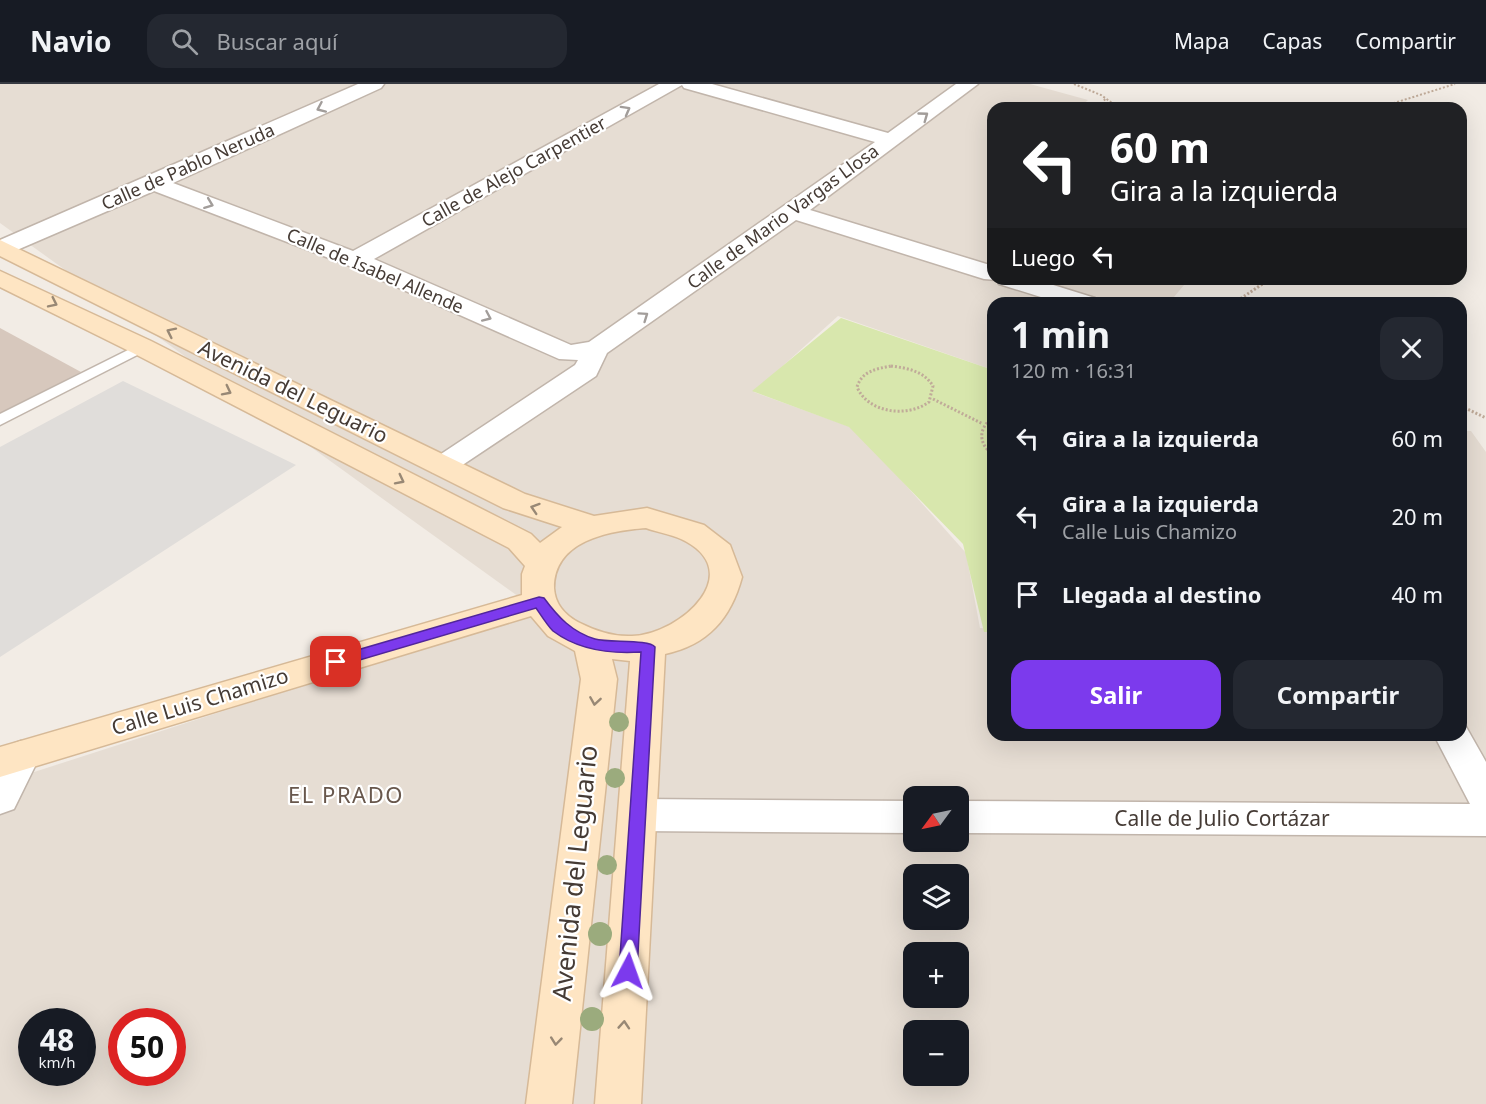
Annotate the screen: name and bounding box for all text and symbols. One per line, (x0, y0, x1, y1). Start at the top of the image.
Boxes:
search box (147, 14, 567, 68)
text: Navio (30, 22, 111, 60)
icon: search (168, 25, 201, 58)
text: Buscar aquí (216, 26, 338, 56)
text: Mapa (1174, 27, 1230, 55)
text: Capas (1263, 27, 1322, 55)
text: Compartir (1355, 27, 1456, 55)
one-way arrow (316, 101, 327, 113)
one-way arrow (620, 106, 631, 117)
street label: Calle de Alejo Carpentier (417, 110, 611, 232)
one-way arrow (918, 112, 929, 123)
street label: Calle de Pablo Neruda (97, 117, 278, 215)
text: 60 m (1110, 118, 1210, 175)
icon: left (1011, 126, 1089, 204)
street label: Calle de Mario Vargas Llosa (682, 138, 883, 294)
text: Gira a la izquierda (1110, 172, 1338, 209)
one-way arrow (203, 197, 214, 209)
street label: Calle de Isabel Allende (283, 222, 468, 318)
icon: left (1087, 240, 1120, 273)
text: Luego (1011, 242, 1075, 272)
one-way arrow (46, 296, 57, 308)
one-way arrow (480, 310, 491, 322)
text: 1 min (1011, 310, 1110, 359)
one-way arrow (638, 312, 649, 323)
button: close (1380, 317, 1443, 380)
one-way arrow (166, 327, 177, 339)
street label: Avenida del Leguario (194, 333, 393, 449)
text: 120 m · 16:31 (1011, 357, 1136, 384)
one-way arrow (221, 383, 232, 395)
icon: left (1011, 422, 1044, 455)
text: Gira a la izquierda (1062, 423, 1259, 453)
text: 60 m (1392, 423, 1443, 453)
one-way arrow (394, 472, 405, 484)
text: Gira a la izquierda (1062, 488, 1259, 518)
icon: left (1011, 500, 1044, 533)
text: 20 m (1392, 501, 1443, 531)
one-way arrow (530, 502, 541, 515)
text: Calle Luis Chamizo (1062, 518, 1237, 545)
icon: arrive (1011, 578, 1044, 611)
text: Llegada al destino (1062, 579, 1262, 609)
text: 40 m (1392, 579, 1443, 609)
pin (310, 636, 361, 687)
icon: arrive (319, 645, 352, 678)
button: Salir (1011, 660, 1221, 729)
button: Compartir (1233, 660, 1443, 729)
street label: Calle Luis Chamizo (108, 661, 292, 741)
one-way arrow (590, 696, 602, 706)
street label: Avenida del Leguario (543, 743, 605, 1002)
district label: EL PRADO (288, 779, 404, 809)
north arrow (903, 786, 969, 852)
map controls (903, 786, 969, 1086)
street label: Calle de Julio Cortázar (1114, 804, 1330, 832)
button: layers (903, 864, 969, 930)
position arrow (596, 939, 660, 1003)
button: + (903, 942, 969, 1008)
speed limit sign: 50 (108, 1008, 186, 1086)
text: 48 (40, 1019, 74, 1060)
one-way arrow (617, 1020, 630, 1029)
button: − (903, 1020, 969, 1086)
one-way arrow (550, 1036, 563, 1045)
text: km/h (39, 1052, 75, 1072)

